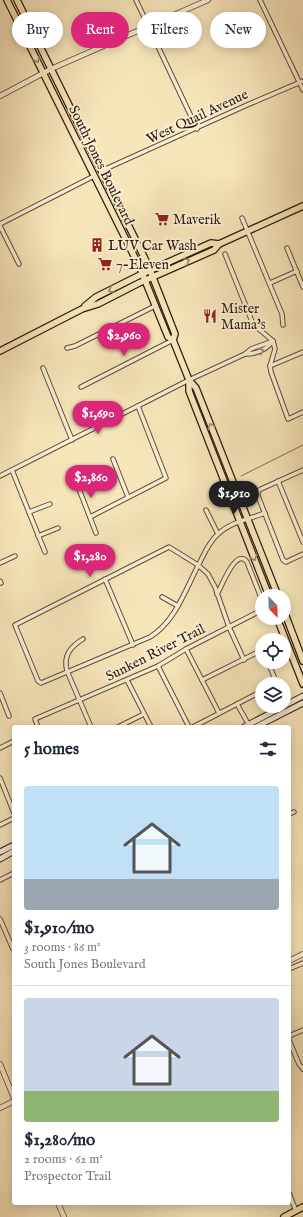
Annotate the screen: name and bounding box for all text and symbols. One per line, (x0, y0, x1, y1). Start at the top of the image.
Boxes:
chip: Buy (12, 12, 63, 48)
chip: Rent (71, 12, 129, 48)
chip: Filters (137, 12, 202, 48)
chip: New (210, 12, 266, 48)
one-way arrow (32, 56, 40, 64)
street label: West Quail Avenue (144, 85, 252, 148)
street label: South Jones Boulevard (64, 103, 138, 229)
supermarket icon: Maverik (154, 211, 170, 227)
place label: Maverik (173, 211, 222, 229)
building icon: LUV Car Wash (89, 237, 105, 253)
place label: LUV Car Wash (108, 237, 197, 255)
supermarket icon: 7-Eleven (97, 256, 113, 272)
place label: 7-Eleven (116, 256, 170, 274)
one-way arrow (183, 258, 190, 266)
one-way arrow (108, 285, 115, 293)
place label: Mister Mama's (221, 300, 266, 334)
restaurant icon: Mister Mama's (202, 308, 218, 324)
pin: $2,960 (91, 323, 157, 357)
text: $2,960 (107, 327, 141, 344)
one-way arrow (257, 347, 264, 355)
pin: $1,690 (65, 401, 131, 435)
text: $1,690 (81, 405, 115, 422)
one-way arrow (207, 422, 215, 429)
pin: $2,860 (58, 465, 124, 499)
text: $2,860 (74, 469, 108, 486)
pin: $1,910 (201, 481, 267, 515)
text: $1,910 (218, 485, 250, 502)
pin: $1,280 (57, 544, 123, 578)
text: $1,280 (73, 548, 107, 565)
one-way arrow (249, 554, 257, 561)
north arrow (255, 589, 291, 625)
map controls (255, 589, 291, 713)
street label: Sunken River Trail (103, 620, 208, 686)
button: locate (255, 633, 291, 669)
button: layers (255, 677, 291, 713)
icon: filters (257, 738, 279, 760)
text: 5 homes (24, 739, 79, 760)
icon: home (116, 812, 188, 884)
text: $1,910/mo (24, 918, 94, 939)
text: 3 rooms · 86 m² (24, 939, 101, 956)
text: South Jones Boulevard (24, 956, 146, 973)
icon: home (116, 1024, 188, 1096)
text: $1,280/mo (24, 1130, 95, 1151)
text: 2 rooms · 62 m² (24, 1151, 103, 1168)
text: Prospector Trail (24, 1168, 111, 1185)

